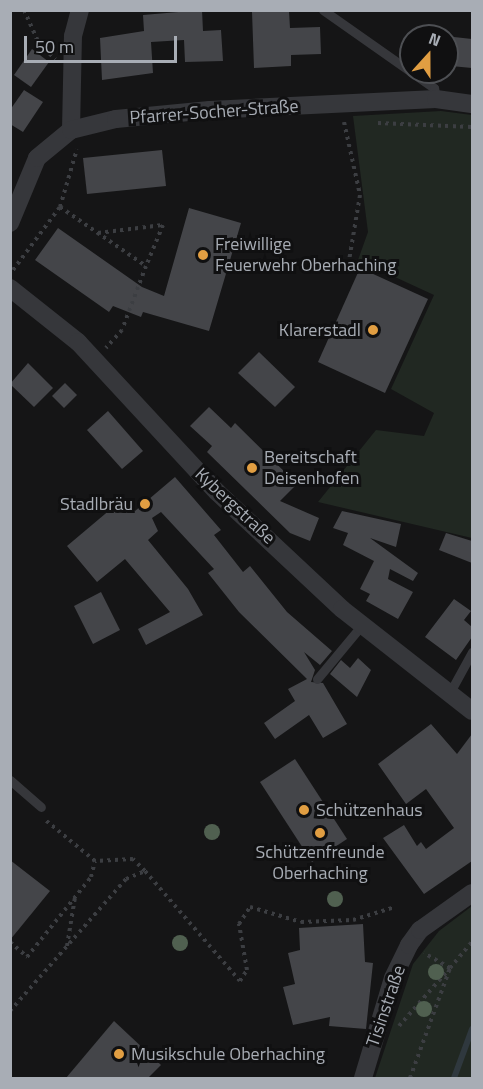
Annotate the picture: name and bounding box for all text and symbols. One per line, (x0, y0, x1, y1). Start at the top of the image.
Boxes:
scale bar (27, 24, 180, 62)
north arrow (399, 24, 459, 84)
text: N (425, 26, 444, 52)
text: 50 m (35, 33, 74, 60)
street label: Pfarrer-Socher-Straße (129, 95, 299, 129)
place label: Freiwillige Feuerwehr Oberhaching (215, 234, 396, 276)
marker: Freiwillige Feuerwehr Oberhaching (196, 248, 210, 262)
place label: Klarerstadl (279, 319, 361, 341)
marker: Klarerstadl (366, 323, 380, 337)
place label: Bereitschaft Deisenhofen (264, 447, 359, 490)
marker: Bereitschaft Deisenhofen (245, 461, 259, 475)
street label: Kybergstraße (190, 463, 280, 549)
place label: Stadlbräu (60, 493, 133, 515)
marker: Stadlbräu (138, 497, 152, 511)
place label: Schützenhaus (316, 799, 423, 821)
marker: Schützenhaus (297, 803, 311, 817)
marker: Schützenfreunde Oberhaching (313, 826, 327, 840)
place label: Schützenfreunde Oberhaching (256, 842, 384, 884)
street label: Tisinstraße (362, 962, 410, 1050)
place label: Musikschule Oberhaching (131, 1043, 325, 1065)
marker: Musikschule Oberhaching (112, 1047, 126, 1061)

